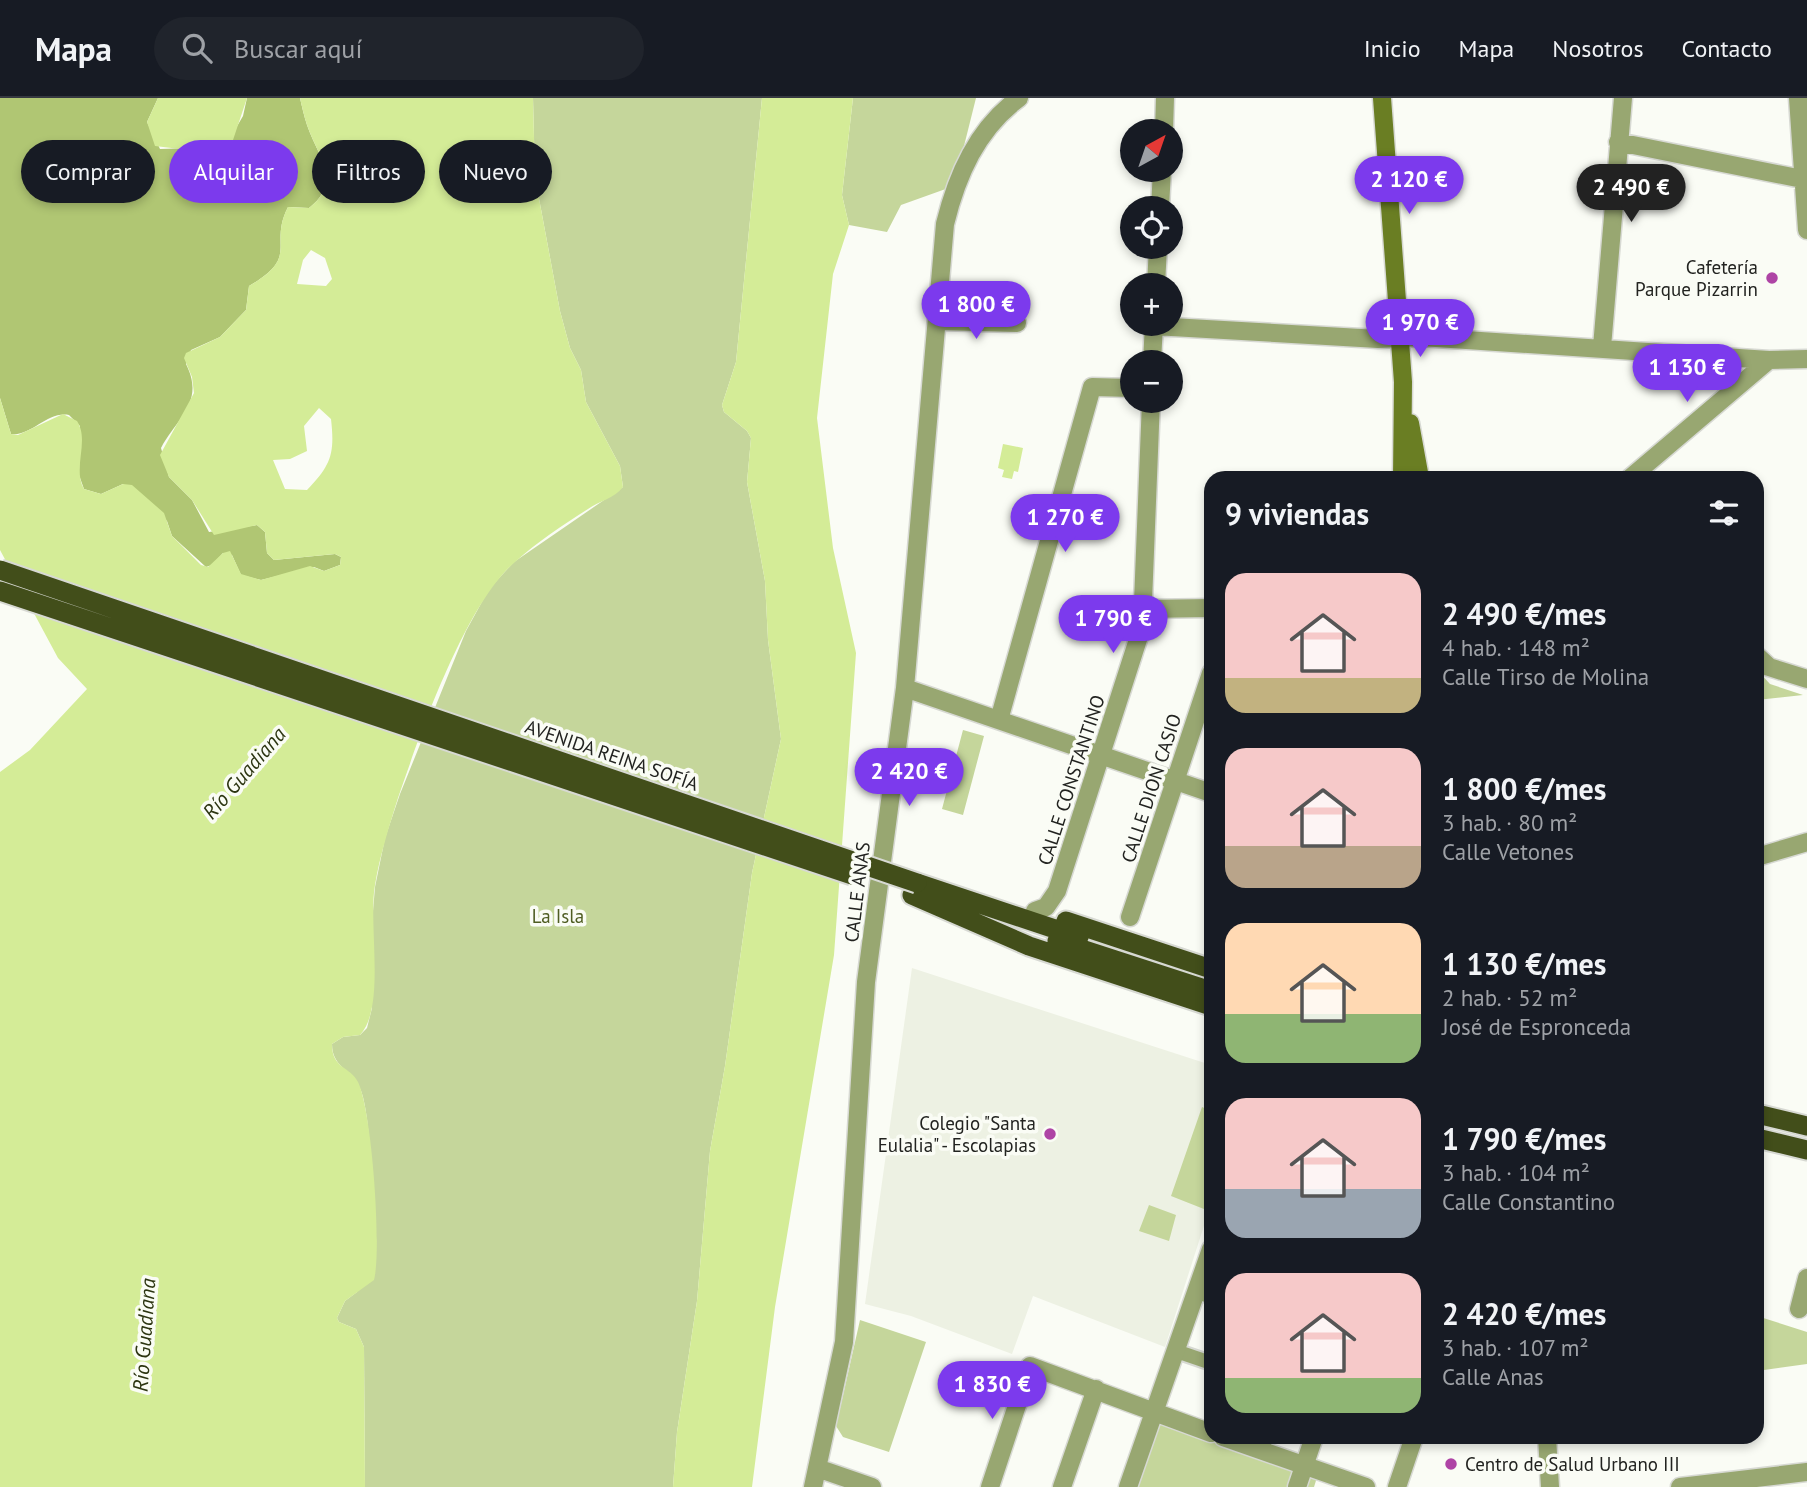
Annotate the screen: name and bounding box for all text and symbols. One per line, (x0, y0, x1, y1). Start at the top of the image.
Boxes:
search box (154, 17, 644, 80)
text: Mapa (35, 27, 112, 70)
icon: search (178, 29, 216, 67)
text: Buscar aquí (234, 32, 362, 65)
text: Inicio (1364, 33, 1421, 64)
text: Mapa (1459, 33, 1514, 64)
text: Nosotros (1552, 33, 1644, 64)
text: Contacto (1682, 33, 1772, 64)
north arrow (1120, 119, 1183, 182)
map controls (1120, 119, 1183, 413)
chip: Comprar (21, 140, 155, 203)
chip: Alquilar (169, 140, 298, 203)
chip: Filtros (312, 140, 425, 203)
chip: Nuevo (439, 140, 552, 203)
pin: 2 120 € (1344, 156, 1474, 216)
text: 2 120 € (1371, 164, 1447, 193)
pin: 2 490 € (1566, 164, 1696, 224)
text: 2 490 € (1593, 172, 1669, 201)
button: locate (1120, 196, 1183, 259)
place label: Cafetería Parque Pizarrin (1635, 255, 1758, 301)
marker: Cafetería Parque Pizarrin (1764, 270, 1780, 286)
button: + (1120, 273, 1183, 336)
pin: 1 800 € (911, 282, 1041, 341)
text: 1 800 € (938, 289, 1014, 318)
pin: 1 970 € (1355, 300, 1485, 359)
text: 1 970 € (1382, 307, 1458, 336)
pin: 1 130 € (1622, 344, 1752, 404)
button: − (1120, 350, 1183, 413)
text: 1 130 € (1649, 352, 1725, 381)
pin: 1 270 € (1000, 494, 1130, 554)
text: 9 viviendas (1225, 494, 1369, 533)
icon: filters (1705, 494, 1743, 532)
text: 1 270 € (1027, 502, 1103, 531)
text: 2 490 €/mes (1442, 594, 1607, 633)
pin: 1 790 € (1048, 596, 1178, 655)
icon: home (1281, 601, 1365, 685)
text: 1 790 € (1075, 603, 1151, 632)
text: 4 hab. · 148 m² (1442, 633, 1590, 662)
text: Calle Tirso de Molina (1442, 662, 1649, 691)
street label: CALLE CONSTANTINO (1032, 692, 1110, 868)
street label: CALLE DION CASIO (1116, 710, 1186, 866)
street label: AVENIDA REINA SOFÍA (522, 714, 702, 796)
water label: Río Guadiana (196, 721, 292, 825)
pin: 2 420 € (844, 748, 974, 808)
text: 2 420 € (871, 756, 947, 785)
text: 1 800 €/mes (1442, 769, 1607, 808)
icon: home (1281, 776, 1365, 860)
text: 3 hab. · 80 m² (1442, 808, 1577, 837)
text: Calle Vetones (1442, 837, 1574, 866)
street label: CALLE ANAS (839, 840, 875, 944)
park label: La Isla (532, 904, 584, 928)
text: 1 130 €/mes (1442, 944, 1607, 983)
icon: home (1281, 951, 1365, 1035)
text: 2 hab. · 52 m² (1442, 983, 1577, 1012)
text: José de Espronceda (1442, 1012, 1631, 1041)
place label: Colegio "Santa Eulalia" - Escolapias (878, 1111, 1036, 1157)
text: 1 790 €/mes (1442, 1119, 1607, 1158)
marker: Colegio "Santa Eulalia" - Escolapias (1042, 1126, 1058, 1142)
icon: home (1281, 1126, 1365, 1210)
text: 3 hab. · 104 m² (1442, 1158, 1590, 1187)
text: Calle Constantino (1442, 1187, 1615, 1216)
water label: Río Guadiana (127, 1277, 161, 1393)
text: 2 420 €/mes (1442, 1294, 1607, 1333)
icon: home (1281, 1301, 1365, 1385)
text: 3 hab. · 107 m² (1442, 1333, 1589, 1362)
pin: 1 830 € (927, 1362, 1057, 1421)
text: Calle Anas (1442, 1362, 1544, 1391)
text: 1 830 € (954, 1369, 1030, 1398)
place label: Centro de Salud Urbano III (1465, 1452, 1680, 1476)
marker: Centro de Salud Urbano III (1443, 1456, 1459, 1472)

